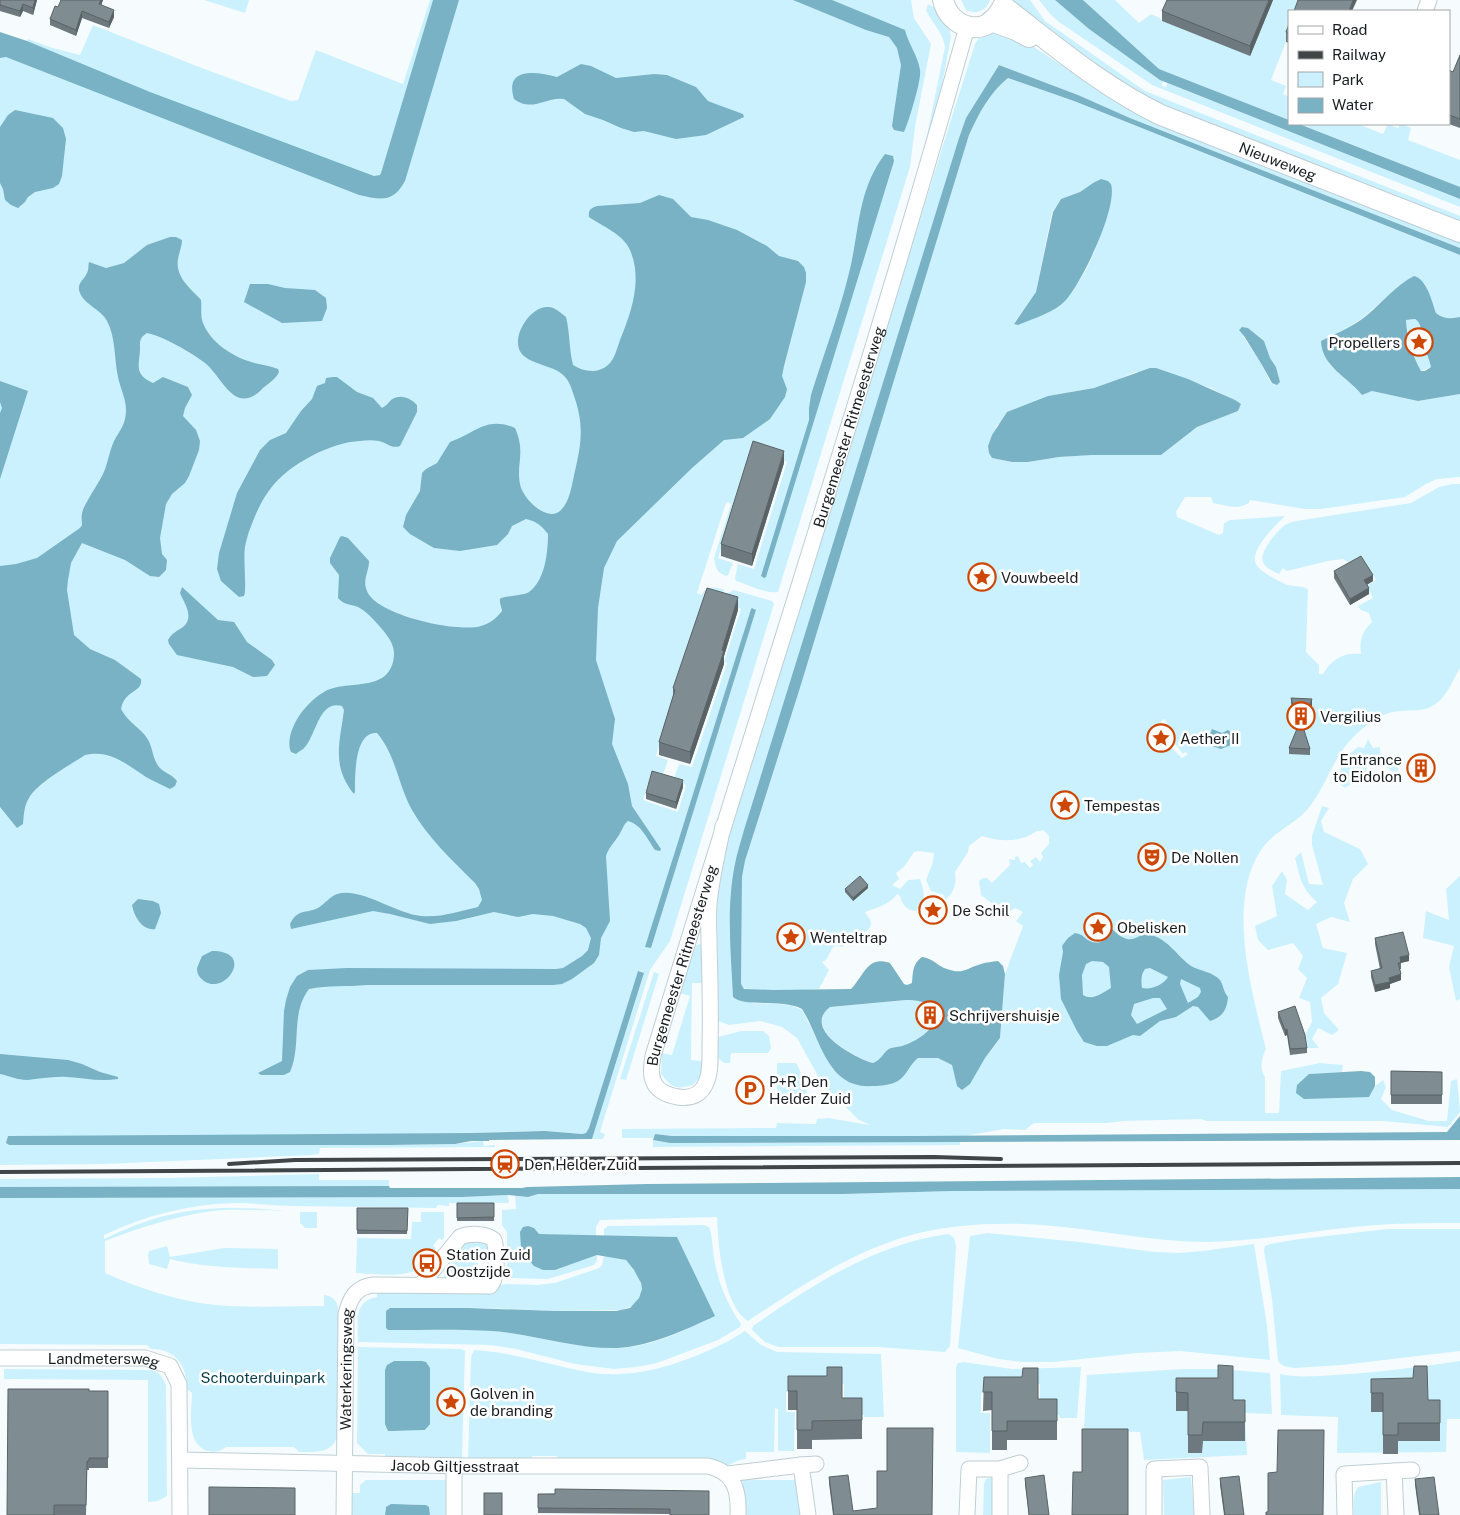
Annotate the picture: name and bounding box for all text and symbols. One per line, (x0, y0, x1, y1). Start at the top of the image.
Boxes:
legend (1288, 10, 1450, 125)
text: Road (1332, 21, 1368, 38)
text: Railway (1332, 46, 1386, 63)
text: Park (1332, 71, 1364, 88)
text: Water (1332, 96, 1374, 113)
street label: Nieuweweg (1237, 138, 1319, 184)
street label: Burgemeester Ritmeesterweg (809, 324, 887, 529)
place icon: Propellers (1404, 327, 1434, 357)
place label: Propellers (1328, 334, 1400, 351)
place icon: Vouwbeeld (967, 562, 997, 592)
place label: Vouwbeeld (1001, 569, 1078, 586)
building icon: Vergilius (1286, 701, 1316, 731)
place label: Vergilius (1320, 708, 1381, 725)
place icon: Aether II (1146, 723, 1176, 753)
place label: Aether II (1180, 730, 1240, 747)
place label: Entrance to Eidolon (1333, 751, 1402, 785)
building icon: Entrance to Eidolon (1406, 753, 1436, 783)
place icon: Tempestas (1050, 790, 1080, 820)
place label: Tempestas (1084, 797, 1160, 814)
theatre icon: De Nollen (1137, 842, 1167, 872)
place label: De Nollen (1171, 849, 1239, 866)
street label: Burgemeester Ritmeesterweg (643, 863, 720, 1067)
place icon: De Schil (918, 895, 948, 925)
place label: De Schil (952, 902, 1010, 919)
place icon: Obelisken (1083, 912, 1113, 942)
place label: Obelisken (1117, 919, 1186, 936)
place icon: Wenteltrap (776, 922, 806, 952)
place label: Wenteltrap (810, 929, 887, 946)
building icon: Schrijvershuisje (915, 1000, 945, 1030)
place label: Schrijvershuisje (949, 1007, 1060, 1024)
place label: P+R Den Helder Zuid (769, 1073, 851, 1107)
parking icon: P+R Den Helder Zuid (735, 1075, 765, 1105)
station icon: Den Helder Zuid (490, 1149, 520, 1179)
place label: Den Helder Zuid (524, 1156, 637, 1173)
place label: Station Zuid Oostzijde (446, 1246, 531, 1280)
bus stop icon: Station Zuid Oostzijde (412, 1248, 442, 1278)
street label: Waterkeringsweg (336, 1306, 356, 1430)
street label: Landmetersweg (48, 1349, 162, 1371)
park label: Schooterduinpark (201, 1369, 325, 1386)
place label: Golven in de branding (470, 1385, 553, 1419)
place icon: Golven in de branding (436, 1387, 466, 1417)
street label: Jacob Giltjesstraat (390, 1456, 520, 1475)

